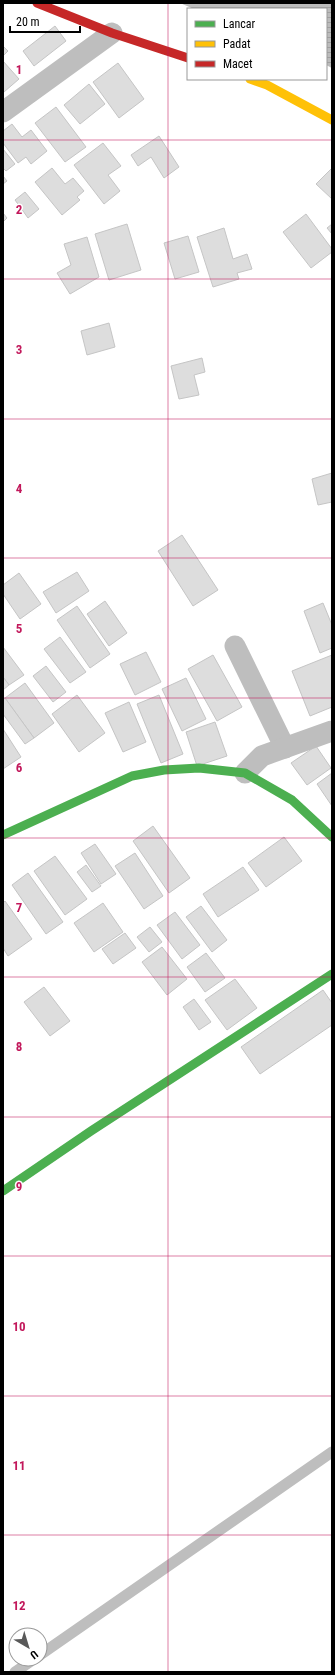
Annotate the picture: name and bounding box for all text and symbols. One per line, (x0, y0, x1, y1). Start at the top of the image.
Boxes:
scale bar (10, 8, 80, 34)
legend (187, 8, 327, 80)
text: 20 m (16, 15, 40, 29)
text: Lancar (223, 17, 256, 31)
text: Padat (223, 37, 251, 51)
text: Macet (223, 57, 253, 71)
text: 1 (16, 62, 22, 77)
text: 2 (16, 202, 23, 217)
text: 3 (16, 342, 22, 357)
text: 4 (16, 481, 23, 496)
text: 5 (16, 621, 23, 636)
text: 6 (16, 760, 23, 775)
text: 7 (16, 900, 23, 915)
text: 8 (16, 1039, 22, 1054)
text: 9 (16, 1179, 22, 1194)
text: 10 (12, 1319, 26, 1334)
text: 11 (12, 1458, 26, 1473)
text: 12 (12, 1598, 26, 1613)
north arrow (8, 1627, 48, 1667)
text: U (27, 1647, 40, 1662)

